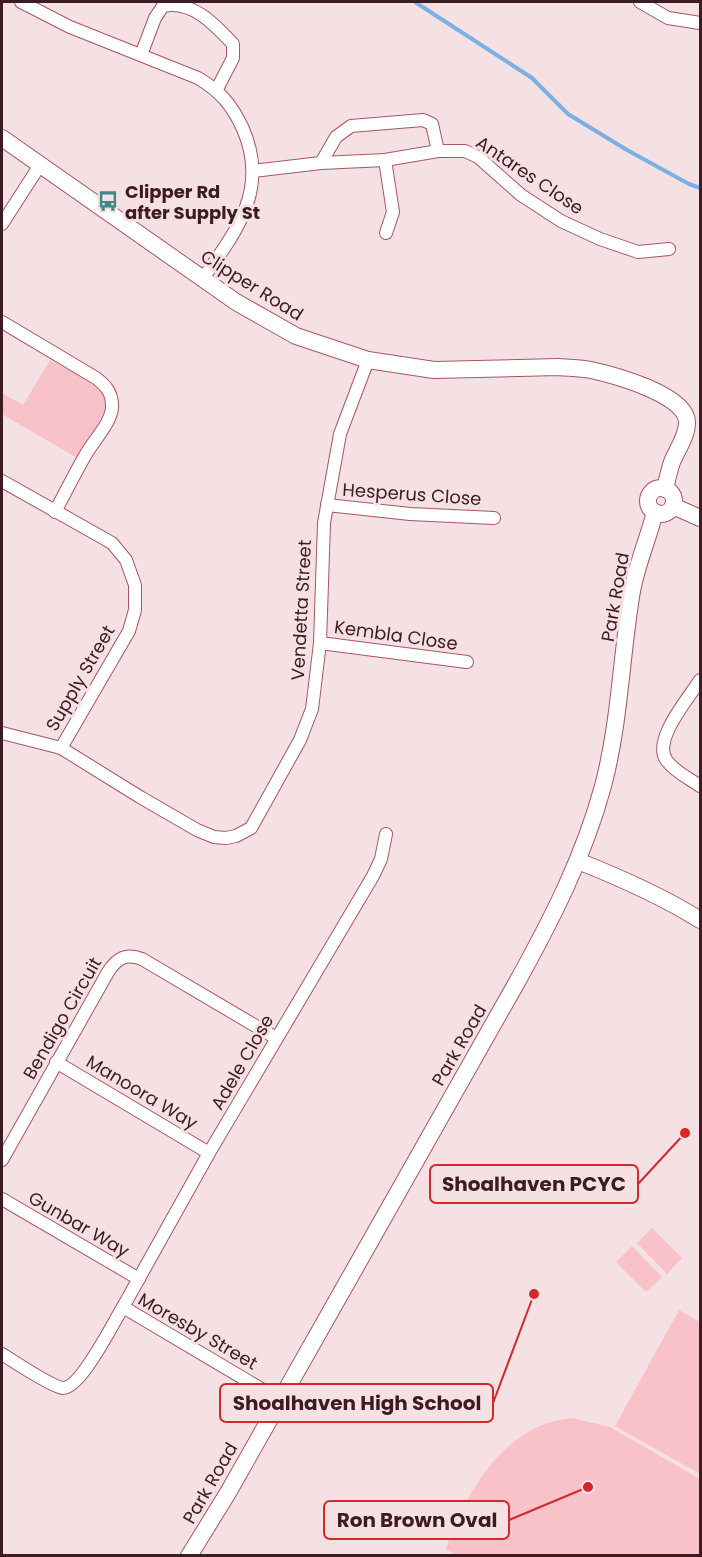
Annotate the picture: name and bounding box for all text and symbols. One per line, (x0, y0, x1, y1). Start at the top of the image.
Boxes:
street label: Antares Close (471, 130, 589, 220)
place label: Clipper Rd after Supply St (125, 179, 260, 225)
bus stop icon: Clipper Rd after Supply St (96, 189, 120, 213)
street label: Clipper Road (196, 244, 308, 326)
street label: Hesperus Close (342, 477, 482, 511)
street label: Vendetta Street (285, 539, 317, 681)
street label: Park Road (595, 550, 635, 644)
street label: Kembla Close (333, 614, 459, 656)
street label: Supply Street (40, 620, 120, 736)
street label: Bendigo Circuit (17, 952, 107, 1084)
street label: Park Road (426, 1000, 492, 1090)
street label: Adele Close (205, 1010, 279, 1114)
street label: Manoora Way (82, 1049, 202, 1135)
callout: Shoalhaven PCYC (430, 1165, 638, 1203)
text: Shoalhaven PCYC (442, 1170, 626, 1198)
street label: Gunbar Way (24, 1185, 134, 1263)
street label: Moresby Street (134, 1287, 262, 1375)
callout: Shoalhaven High School (220, 1384, 493, 1422)
text: Shoalhaven High School (233, 1389, 481, 1417)
street label: Park Road (177, 1438, 243, 1528)
callout: Ron Brown Oval (324, 1501, 509, 1539)
text: Ron Brown Oval (337, 1506, 497, 1534)

